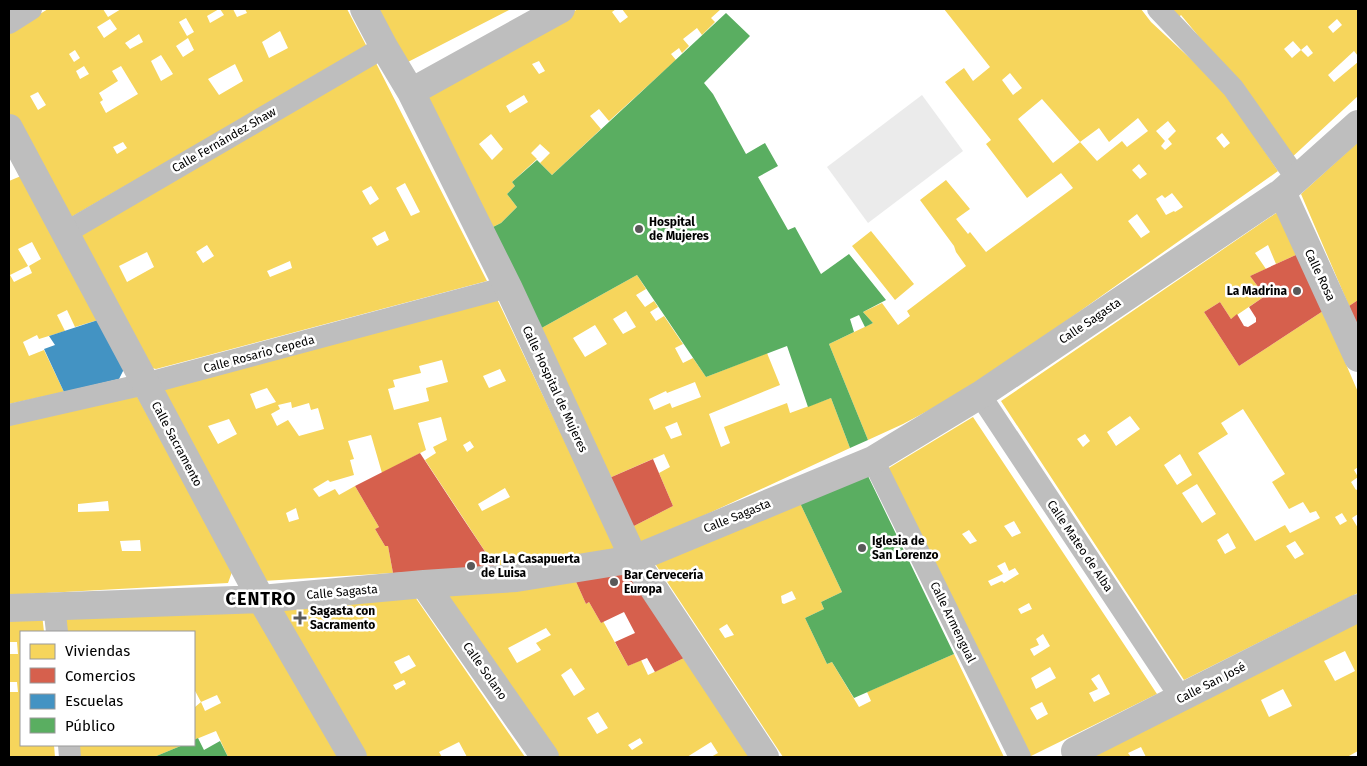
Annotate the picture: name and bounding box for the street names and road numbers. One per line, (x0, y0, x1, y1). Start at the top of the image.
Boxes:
street label: Calle Fernández Shaw (170, 104, 279, 175)
street label: Calle Rosa (1302, 247, 1338, 303)
street label: Calle Sagasta (1056, 295, 1124, 347)
street label: Calle Hospital de Mujeres (520, 324, 591, 455)
street label: Calle Rosario Cepeda (202, 332, 316, 376)
street label: Calle Sacramento (149, 399, 205, 489)
street label: Calle Sagasta (701, 496, 773, 536)
street label: Calle Mateo de Alba (1044, 498, 1116, 594)
street label: Calle Armengual (927, 579, 979, 665)
street label: Calle Sagasta (306, 582, 378, 602)
street label: Calle Solano (460, 639, 510, 703)
street label: Calle San José (1174, 660, 1248, 706)

